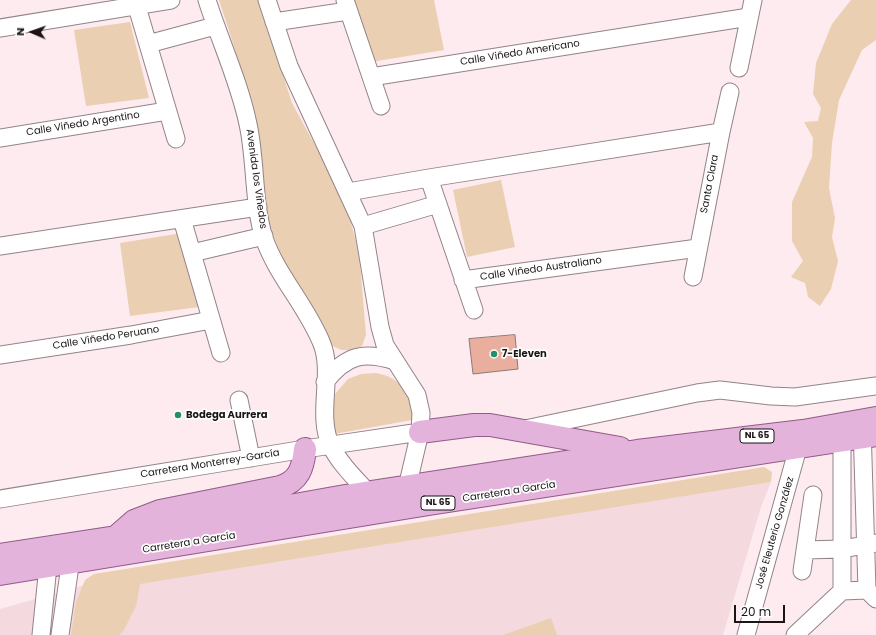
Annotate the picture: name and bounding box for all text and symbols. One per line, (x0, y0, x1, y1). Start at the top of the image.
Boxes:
north arrow (12, 12, 52, 52)
text: N (12, 27, 28, 36)
street label: Calle Viñedo Americano (459, 38, 581, 68)
street label: Calle Viñedo Argentino (25, 109, 141, 139)
street label: Avenida los Viñedos (243, 128, 269, 230)
street label: Santa Clara (698, 154, 722, 214)
street label: Calle Viñedo Australiano (479, 255, 603, 283)
street label: Calle Viñedo Peruano (52, 324, 160, 352)
place label: 7-Eleven (502, 348, 547, 360)
marker: 7-Eleven (489, 349, 499, 359)
place label: Bodega Aurrera (186, 409, 268, 421)
marker: Bodega Aurrera (173, 410, 183, 420)
road number: NL 65 (740, 429, 774, 443)
street label: Carretera Monterrey-García (140, 447, 280, 481)
street label: José Eleuterio González (753, 476, 797, 590)
street label: Carretera a García (462, 479, 556, 505)
road number: NL 65 (421, 496, 455, 510)
street label: Carretera a García (142, 530, 236, 556)
scale bar (736, 597, 787, 623)
text: 20 m (741, 603, 771, 620)

